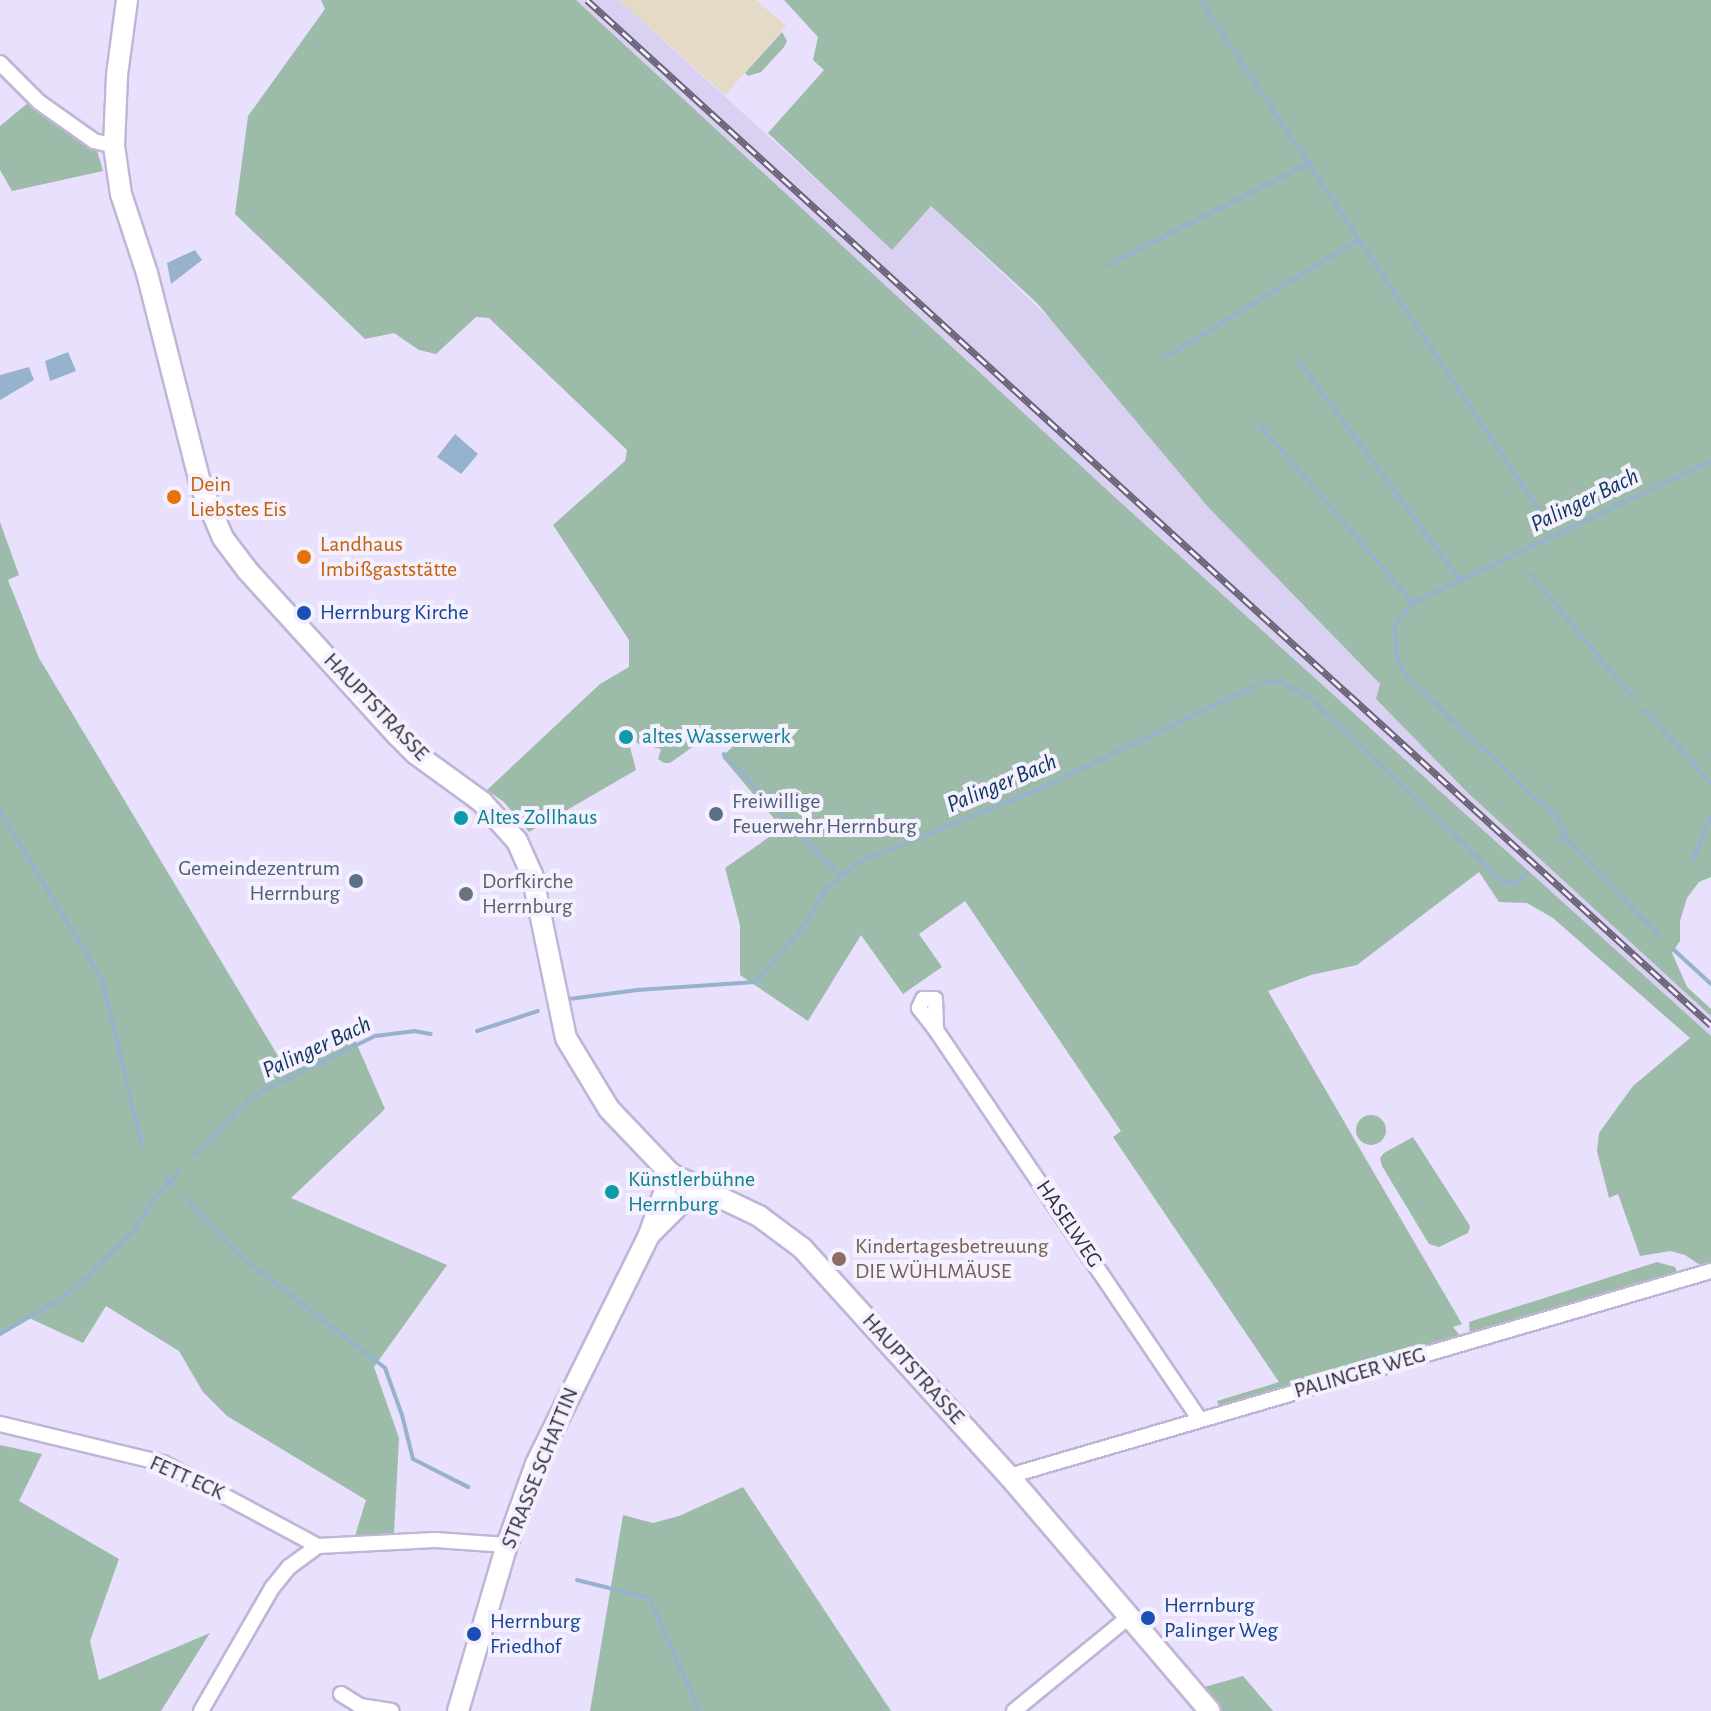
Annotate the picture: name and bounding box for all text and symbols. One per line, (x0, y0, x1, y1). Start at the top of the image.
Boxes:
water label: Palinger Bach (1526, 462, 1644, 540)
place label: Dein Liebstes Eis (190, 471, 287, 522)
marker: Dein Liebstes Eis (165, 488, 183, 506)
place label: Landhaus Imbißgaststätte (320, 531, 457, 582)
marker: Landhaus Imbißgaststätte (295, 548, 313, 566)
place label: Herrnburg Kirche (320, 600, 469, 626)
marker: Herrnburg Kirche (295, 604, 313, 622)
street label: HAUPTSTRASSE (318, 647, 434, 767)
place label: altes Wasserwerk (642, 724, 790, 750)
marker: altes Wasserwerk (617, 728, 635, 746)
water label: Palinger Bach (943, 748, 1061, 820)
place label: Freiwillige Feuerwehr Herrnburg (732, 788, 917, 840)
place label: Altes Zollhaus (477, 805, 597, 831)
marker: Freiwillige Feuerwehr Herrnburg (707, 805, 725, 823)
marker: Altes Zollhaus (452, 809, 470, 827)
place label: Gemeindezentrum Herrnburg (178, 855, 340, 906)
place label: Dorfkirche Herrnburg (482, 868, 573, 920)
marker: Gemeindezentrum Herrnburg (347, 872, 365, 890)
marker: Dorfkirche Herrnburg (457, 885, 475, 903)
water label: Palinger Bach (258, 1010, 376, 1086)
place label: Künstlerbühne Herrnburg (628, 1166, 755, 1218)
street label: HASELWEG (1030, 1175, 1108, 1273)
marker: Künstlerbühne Herrnburg (603, 1183, 621, 1201)
place label: Kindertagesbetreuung DIE WÜHLMÄUSE (855, 1233, 1049, 1284)
marker: Kindertagesbetreuung DIE WÜHLMÄUSE (830, 1250, 848, 1268)
street label: HAUPTSTRASSE (856, 1308, 970, 1430)
street label: PALINGER WEG (1291, 1342, 1429, 1404)
street label: STRASSE SCHATTIN (496, 1384, 584, 1552)
street label: FETT ECK (146, 1450, 228, 1506)
place label: Herrnburg Palinger Weg (1164, 1592, 1278, 1644)
place label: Herrnburg Friedhof (490, 1608, 580, 1660)
marker: Herrnburg Palinger Weg (1139, 1609, 1157, 1627)
marker: Herrnburg Friedhof (465, 1625, 483, 1643)

